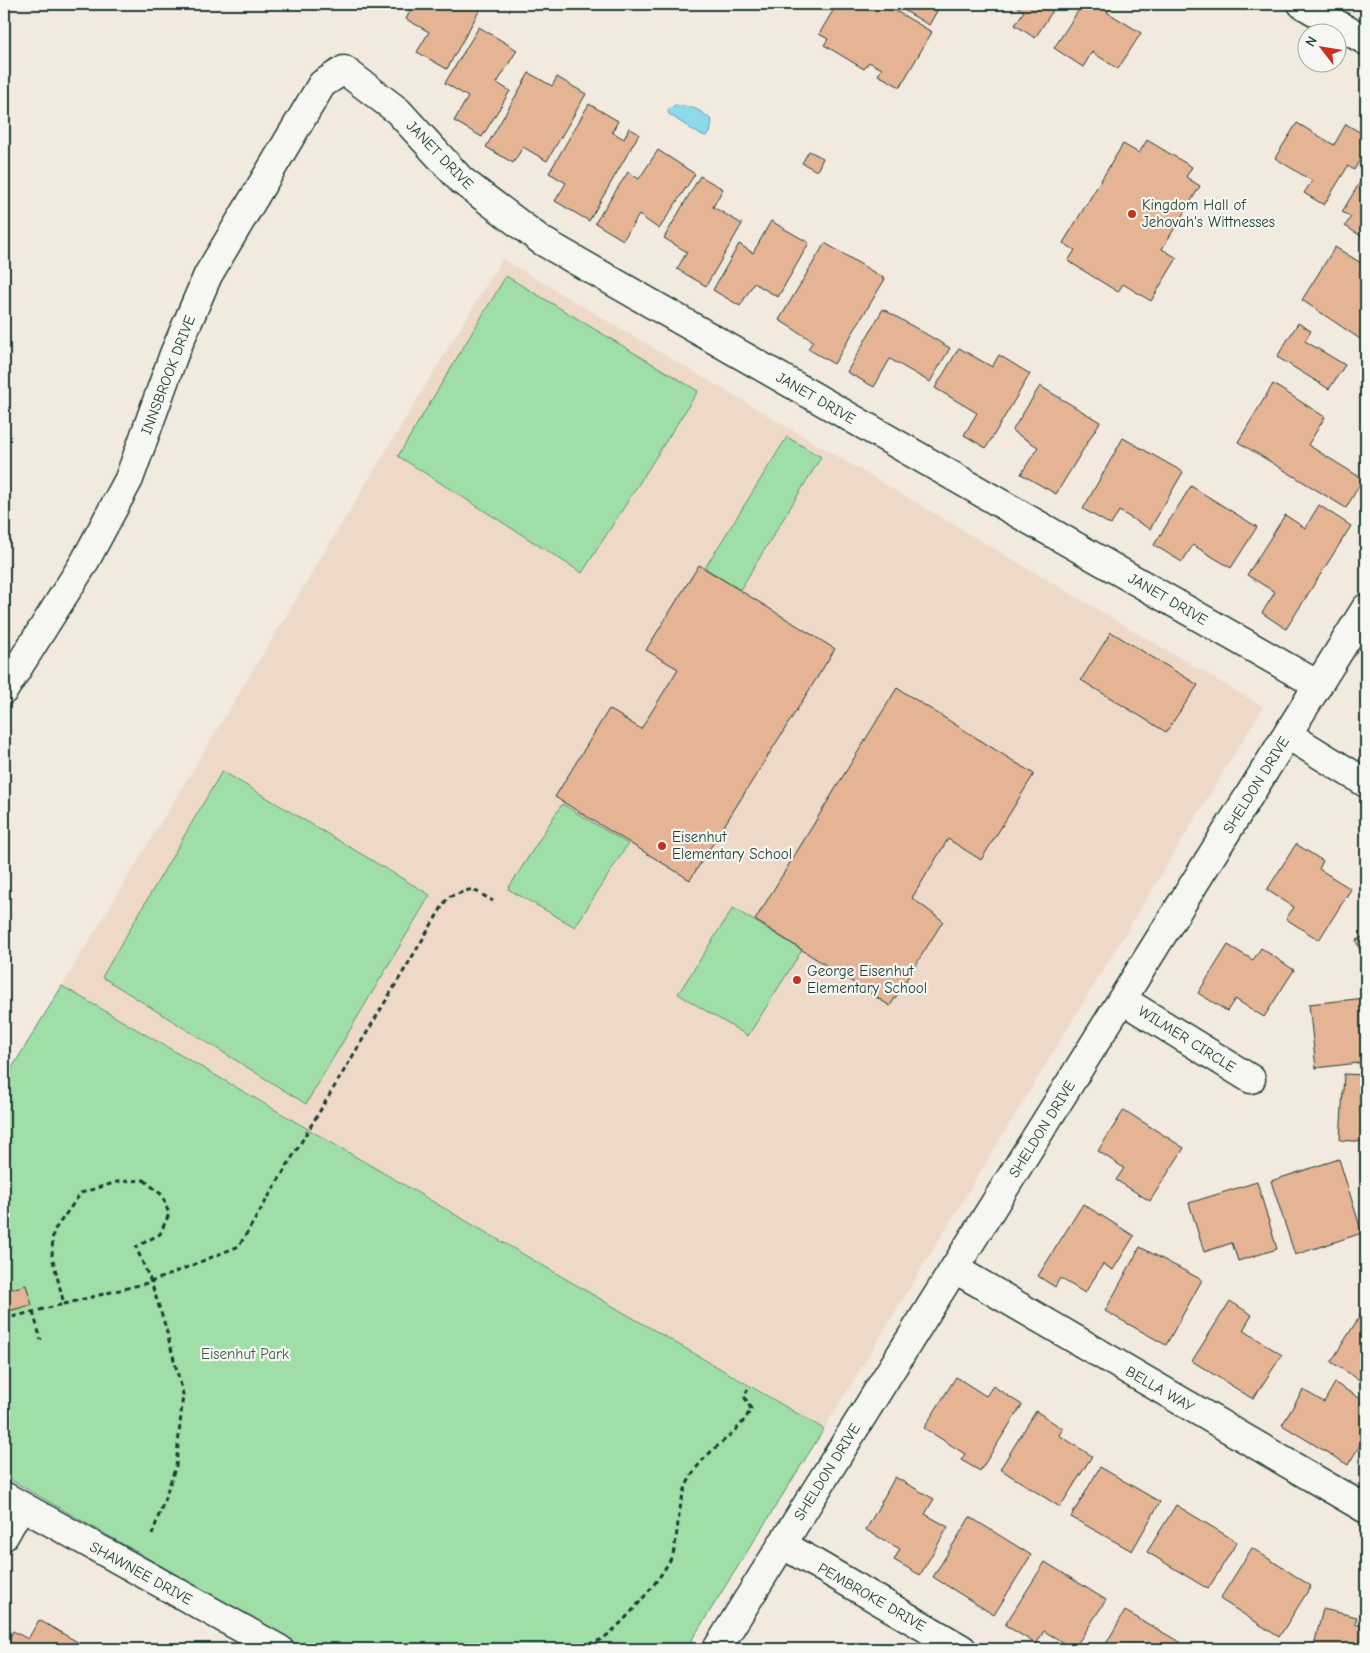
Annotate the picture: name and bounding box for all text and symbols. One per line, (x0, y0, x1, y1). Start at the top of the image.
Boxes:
north arrow (1298, 22, 1348, 72)
text: N (1302, 33, 1321, 50)
street label: JANET DRIVE (403, 117, 477, 193)
place label: Kingdom Hall of Jehovah's Wittnesses (1142, 196, 1275, 231)
marker: Kingdom Hall of Jehovah's Wittnesses (1126, 208, 1138, 220)
street label: INNSBROOK DRIVE (137, 313, 199, 437)
street label: JANET DRIVE (773, 368, 859, 428)
street label: JANET DRIVE (1125, 569, 1211, 629)
street label: SHELDON DRIVE (1219, 733, 1293, 837)
place label: Eisenhut Elementary School (672, 828, 792, 863)
marker: Eisenhut Elementary School (656, 840, 668, 852)
place label: George Eisenhut Elementary School (807, 962, 927, 997)
marker: George Eisenhut Elementary School (791, 974, 803, 986)
street label: WILMER CIRCLE (1135, 1002, 1239, 1076)
street label: SHELDON DRIVE (1005, 1077, 1079, 1181)
park label: Eisenhut Park (201, 1345, 290, 1363)
street label: BELLA WAY (1123, 1362, 1197, 1416)
street label: SHELDON DRIVE (790, 1420, 864, 1524)
street label: SHAWNEE DRIVE (87, 1537, 195, 1609)
street label: PEMBROKE DRIVE (815, 1559, 929, 1635)

